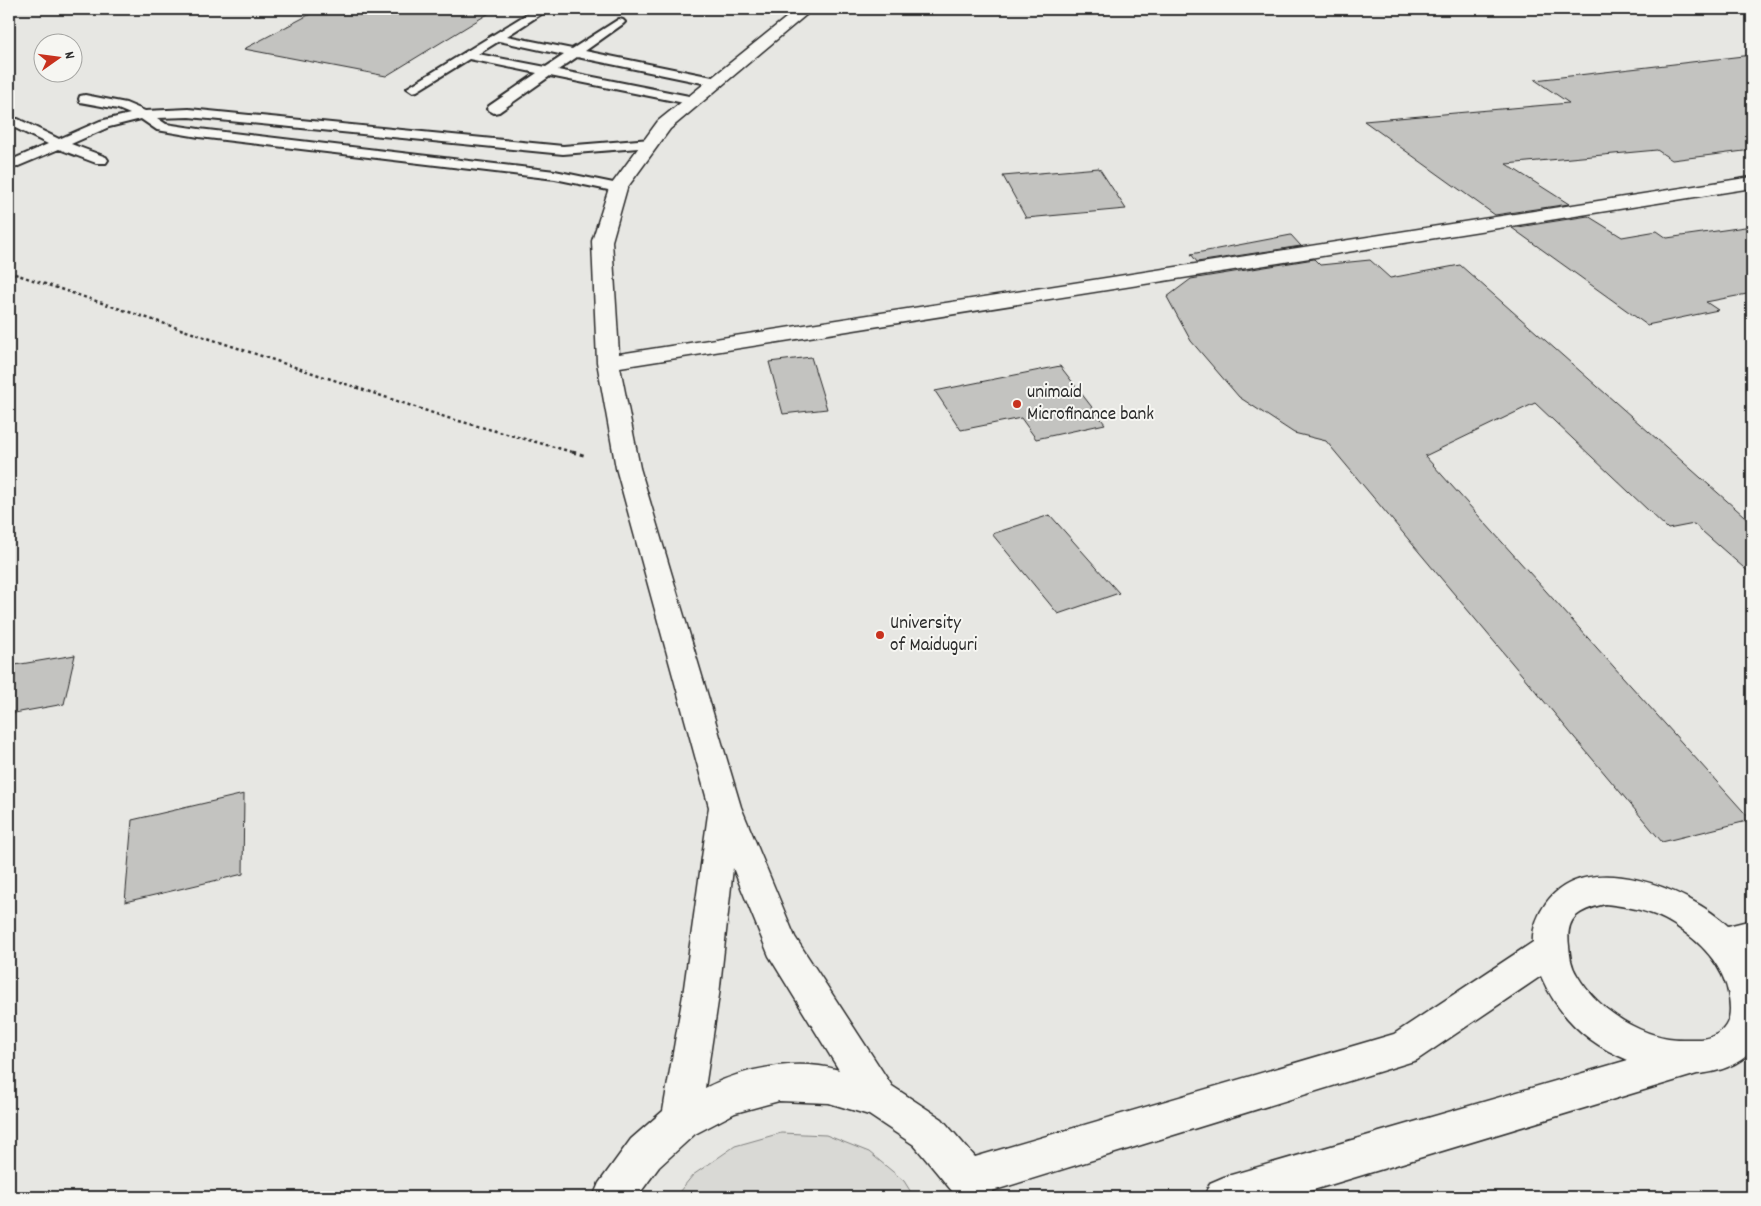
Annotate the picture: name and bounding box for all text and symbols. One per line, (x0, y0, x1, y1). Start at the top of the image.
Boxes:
north arrow (32, 32, 82, 82)
text: N (58, 50, 79, 61)
place label: unimaid Microfinance bank (1027, 380, 1154, 429)
marker: unimaid Microfinance bank (1011, 398, 1023, 410)
place label: University of Maiduguri (890, 611, 978, 660)
marker: University of Maiduguri (874, 629, 886, 641)

